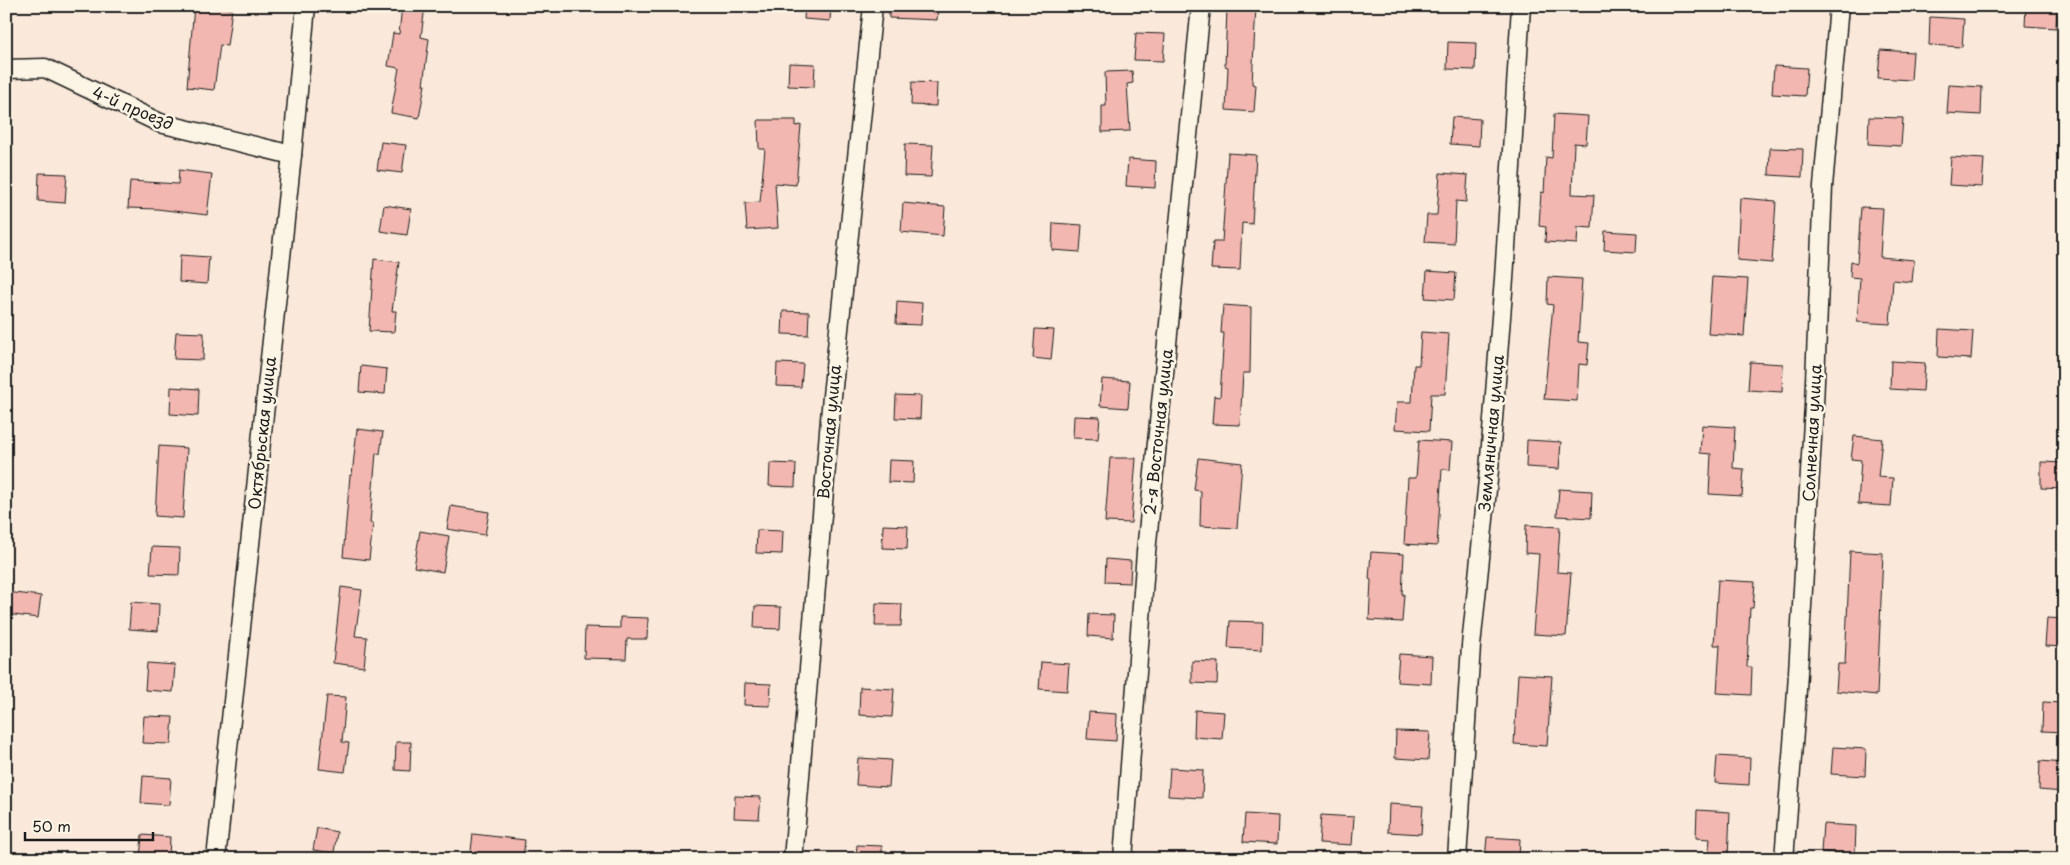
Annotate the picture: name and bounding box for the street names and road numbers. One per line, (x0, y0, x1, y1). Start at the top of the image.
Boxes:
street label: 4-й проезд (89, 79, 178, 135)
street label: 2-я Восточная улица (1136, 347, 1178, 516)
street label: Земляничная улица (1471, 354, 1509, 512)
street label: Октябрьская улица (241, 355, 281, 511)
street label: Восточная улица (810, 364, 846, 500)
street label: Солнечная улица (1795, 364, 1827, 502)

